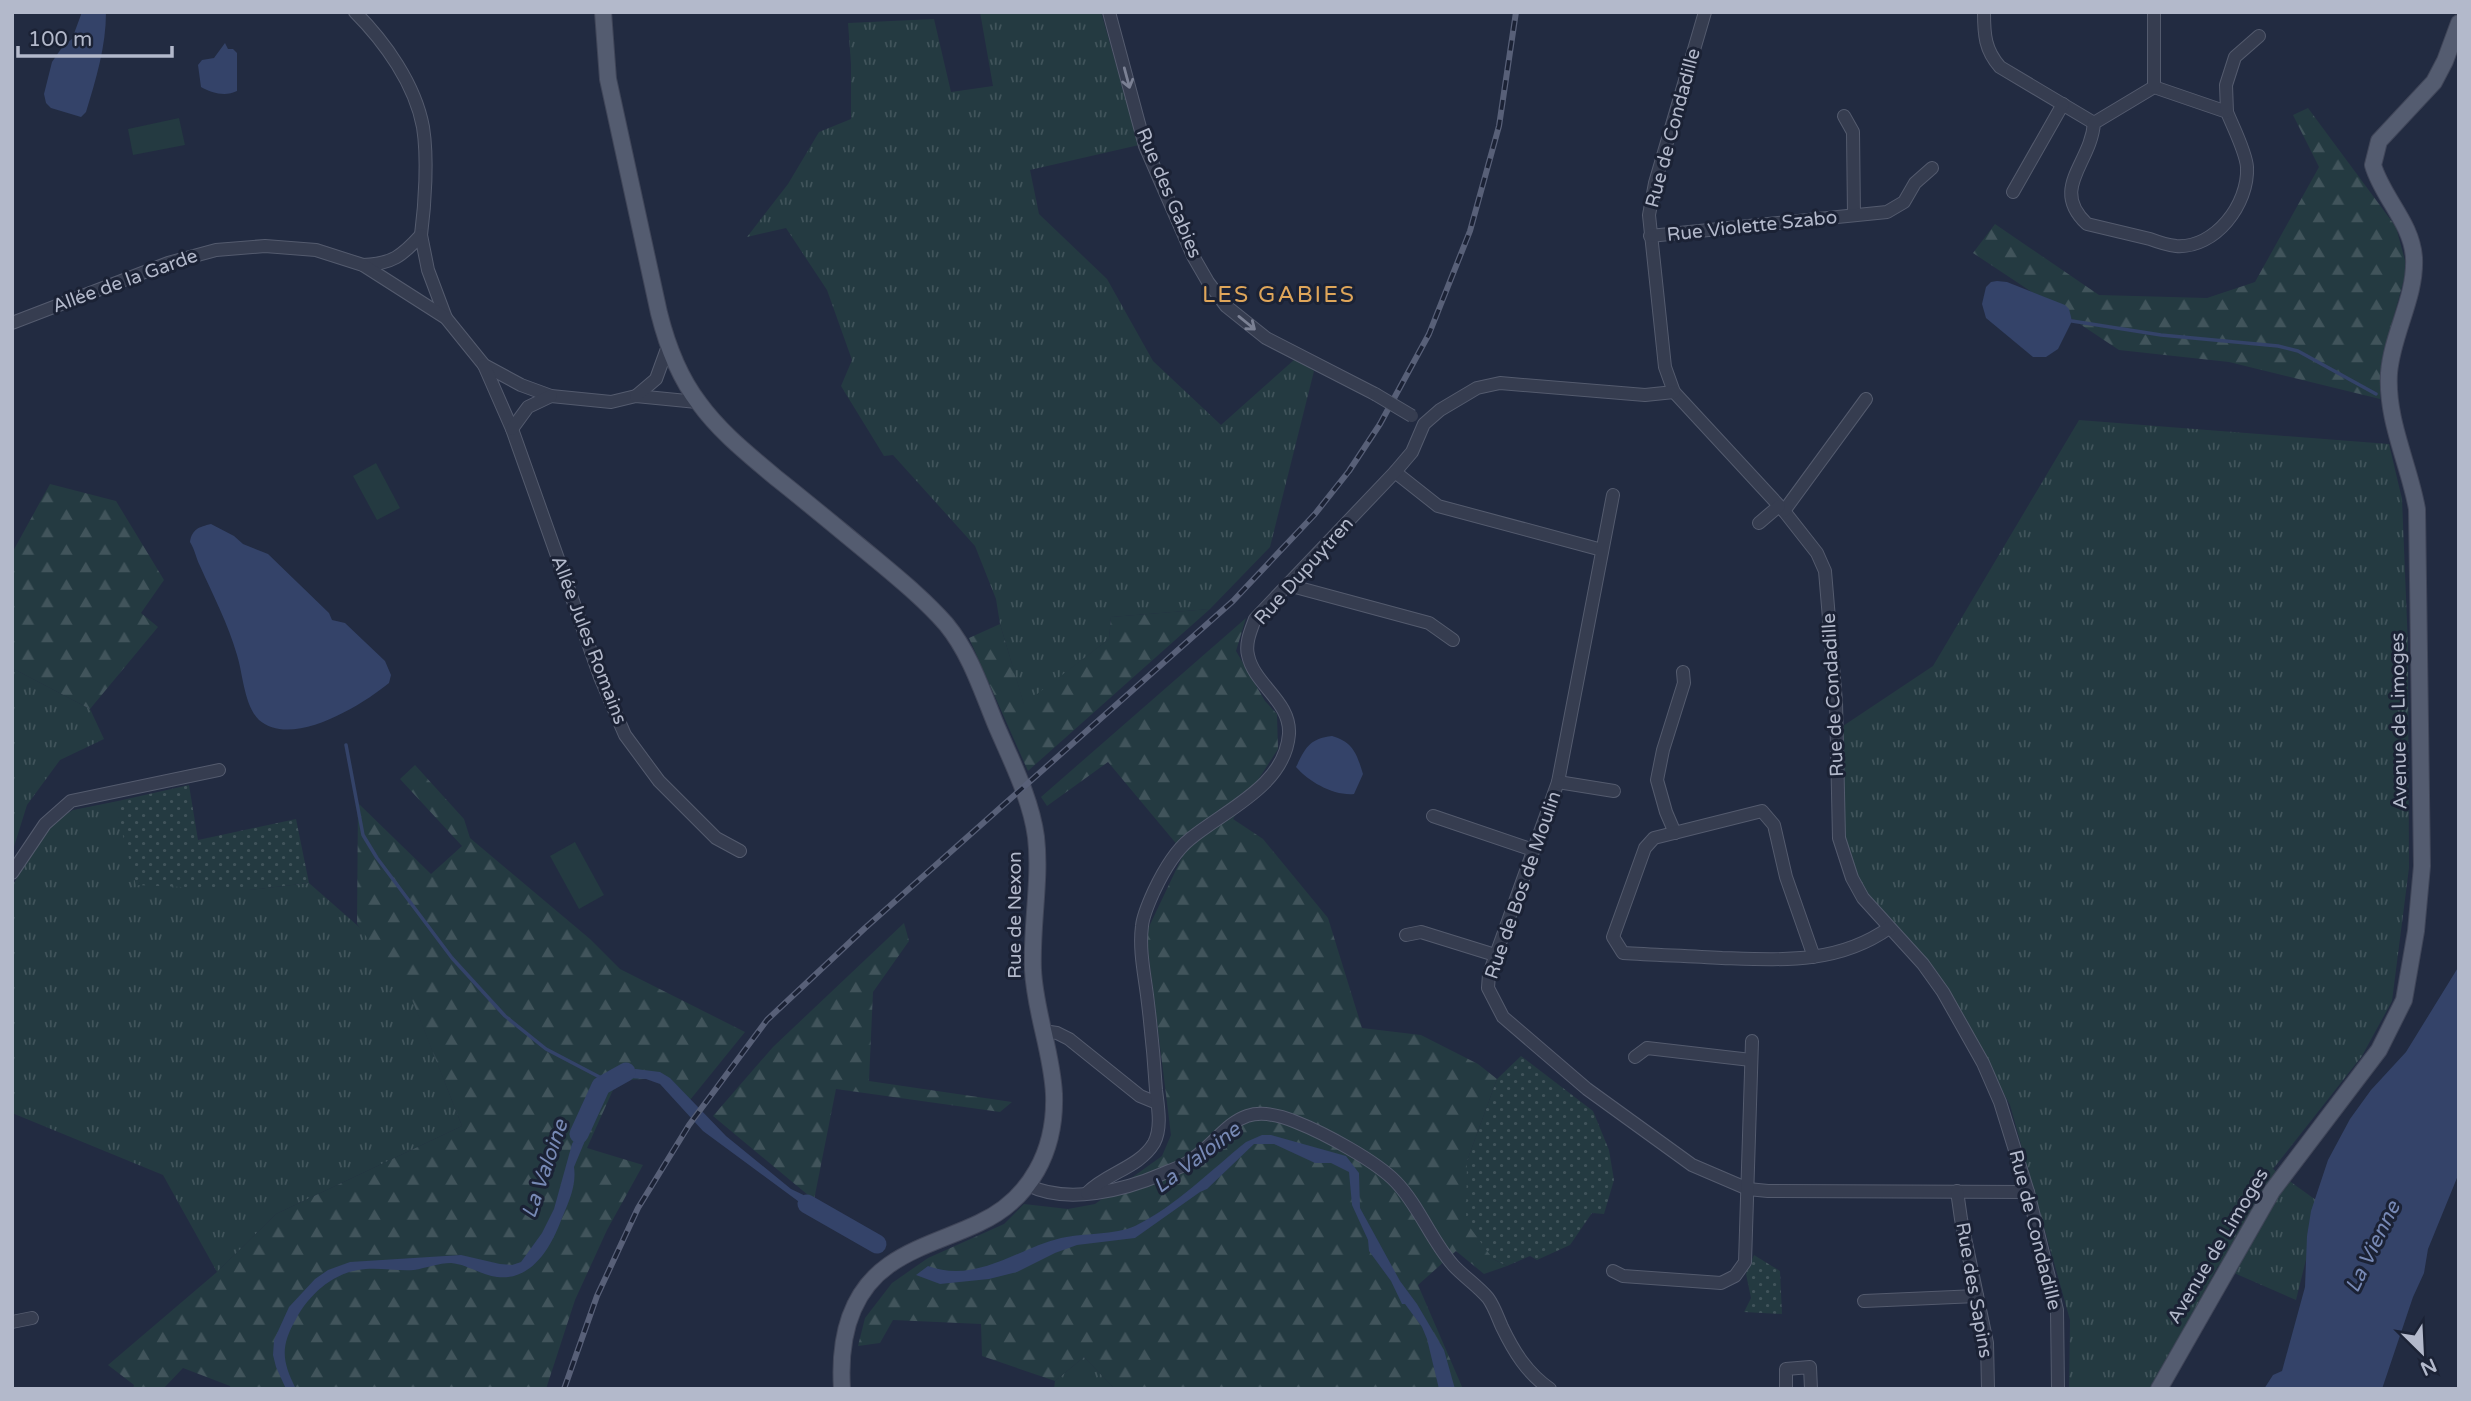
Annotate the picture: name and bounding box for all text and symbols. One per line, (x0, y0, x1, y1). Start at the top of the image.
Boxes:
scale bar (18, 14, 172, 58)
text: 100 m (28, 27, 92, 52)
street label: Rue de Condadille (1641, 46, 1705, 210)
one-way arrow (1121, 66, 1134, 89)
street label: Rue des Gabies (1132, 125, 1206, 261)
street label: Rue Violette Szabo (1666, 206, 1838, 246)
street label: Allée de la Garde (49, 245, 201, 317)
district label: LES GABIES (1202, 281, 1356, 309)
one-way arrow (1237, 315, 1255, 330)
street label: Rue Dupuytren (1250, 513, 1358, 629)
street label: Allée Jules Romains (547, 553, 631, 727)
street label: Rue de Condadille (1818, 612, 1848, 778)
street label: Avenue de Limoges (2386, 632, 2412, 810)
street label: Rue de Bos de Moulin (1481, 788, 1565, 982)
street label: Rue de Nexon (1004, 851, 1026, 979)
water label: La Valoine (516, 1115, 574, 1222)
water label: La Valoine (1149, 1117, 1246, 1199)
street label: Rue de Condadille (2004, 1148, 2066, 1312)
street label: Avenue de Limoges (2163, 1164, 2273, 1328)
water label: La Vienne (2340, 1196, 2406, 1297)
street label: Rue des Sapins (1951, 1220, 1997, 1360)
north arrow (2387, 1317, 2457, 1387)
text: N (2417, 1353, 2440, 1380)

